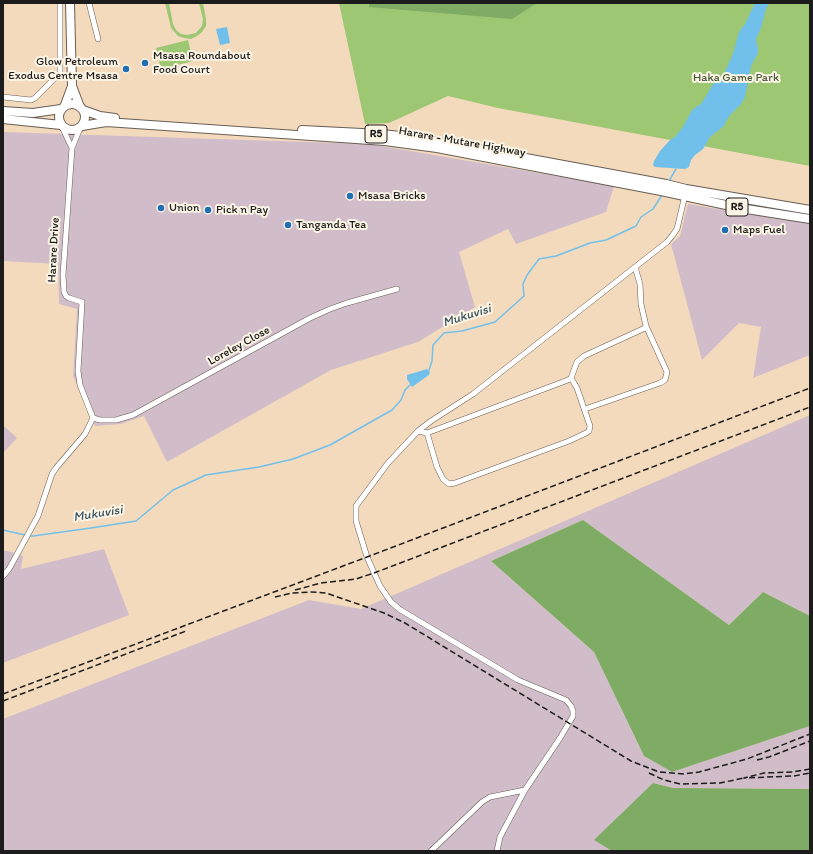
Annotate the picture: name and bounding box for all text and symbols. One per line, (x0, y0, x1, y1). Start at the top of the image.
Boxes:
place label: Msasa Roundabout Food Court (153, 49, 251, 77)
place label: Glow Petroleum Exodus Centre Msasa (8, 55, 118, 83)
marker: Msasa Roundabout Food Court (140, 58, 150, 68)
marker: Glow Petroleum Exodus Centre Msasa (121, 64, 131, 74)
park label: Haka Game Park (693, 71, 779, 85)
street label: Harare - Mutare Highway (397, 124, 527, 160)
road number: R5 (365, 125, 387, 143)
place label: Msasa Bricks (358, 189, 426, 203)
marker: Msasa Bricks (345, 191, 355, 201)
road number: R5 (726, 198, 748, 216)
place label: Union (169, 201, 199, 215)
marker: Union (156, 203, 166, 213)
place label: Pick n Pay (216, 203, 268, 217)
marker: Pick n Pay (203, 205, 213, 215)
street label: Harare Drive (45, 217, 63, 283)
place label: Tanganda Tea (296, 218, 366, 232)
marker: Tanganda Tea (283, 220, 293, 230)
place label: Maps Fuel (733, 223, 785, 237)
marker: Maps Fuel (720, 225, 730, 235)
water label: Mukuvisi (441, 301, 493, 331)
street label: Loreley Close (206, 323, 272, 369)
water label: Mukuvisi (72, 502, 124, 526)

